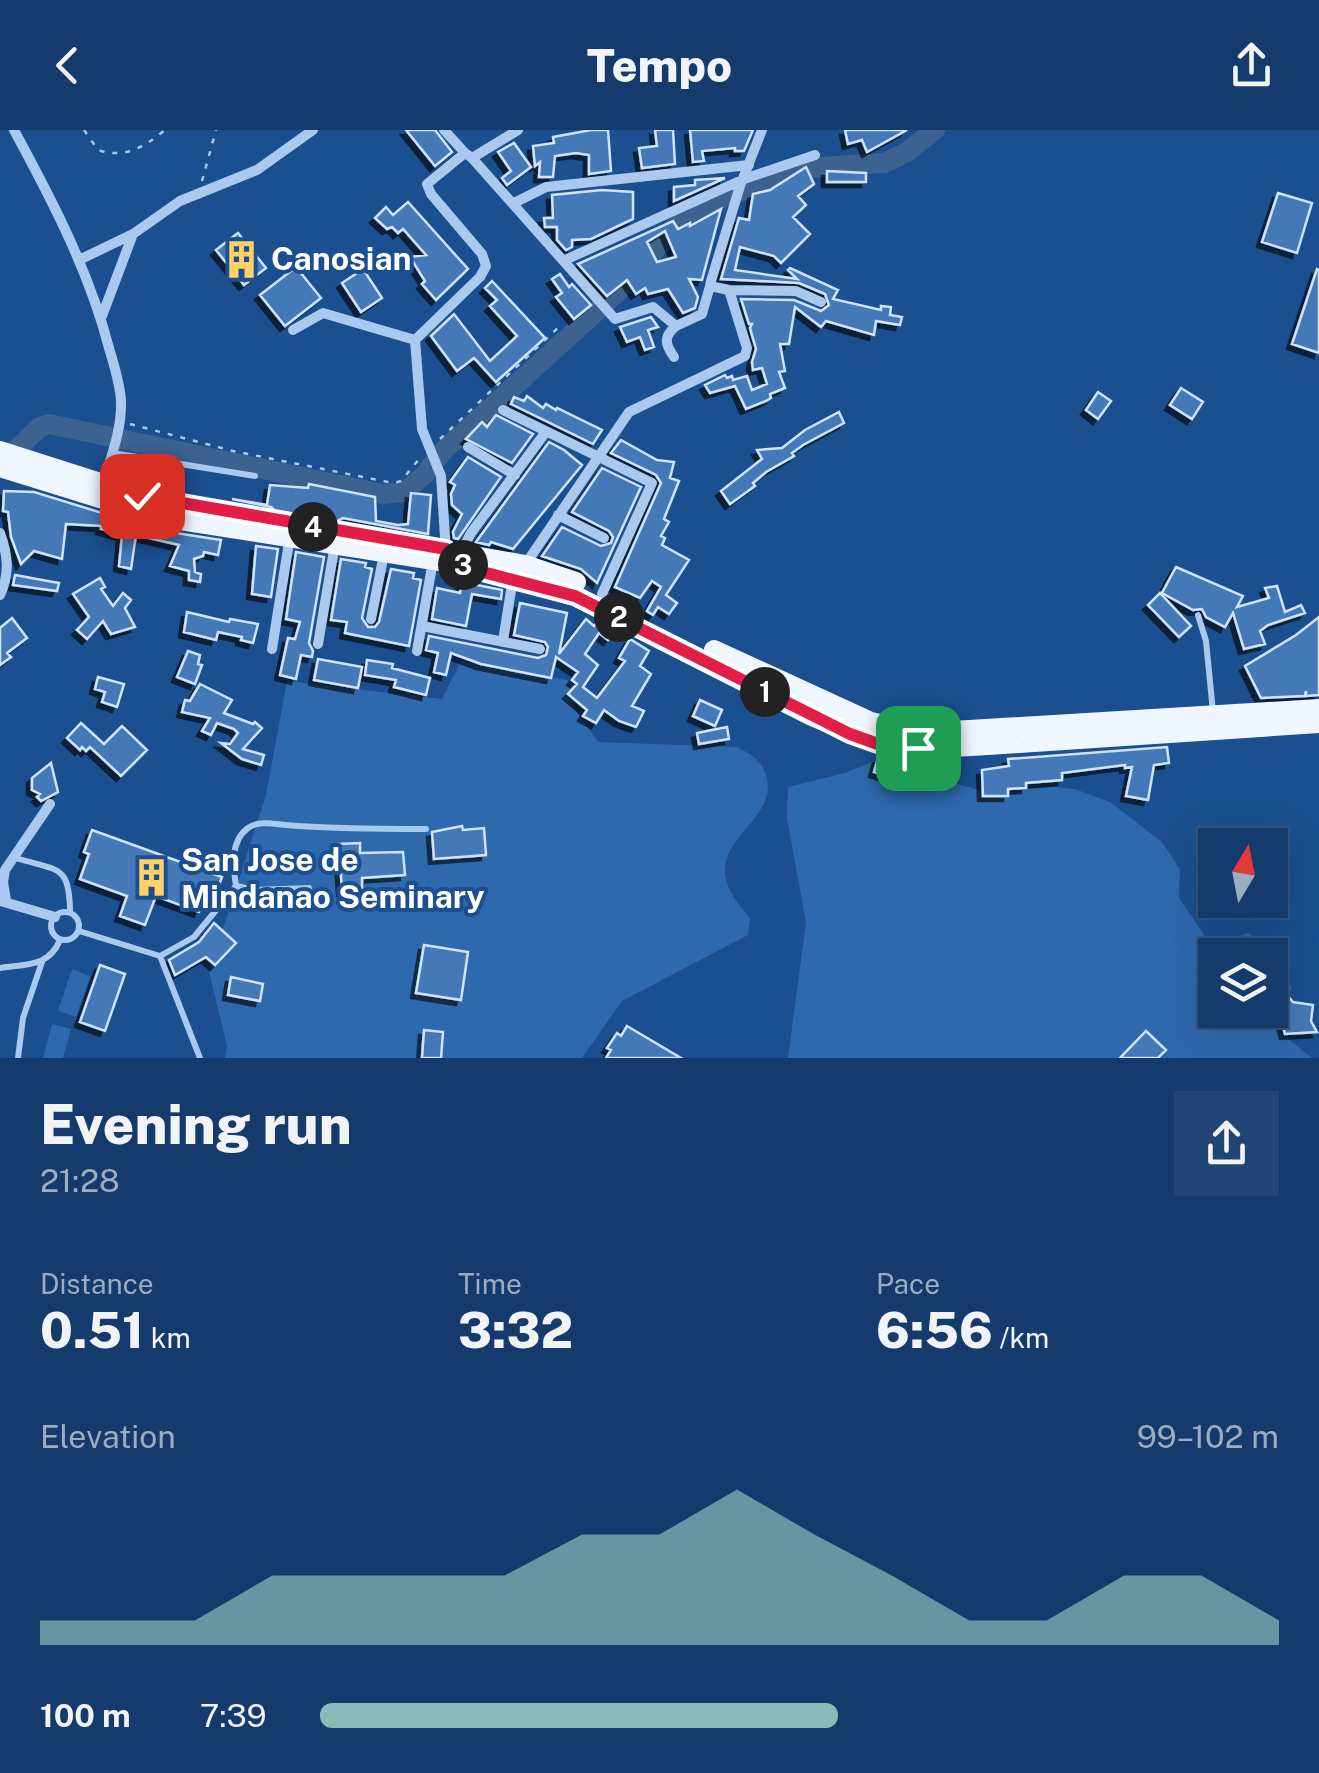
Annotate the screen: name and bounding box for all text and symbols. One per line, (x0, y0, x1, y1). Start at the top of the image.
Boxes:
icon: back (40, 38, 95, 93)
icon: share (1224, 38, 1279, 93)
text: Tempo (587, 39, 732, 92)
building icon: Canosian (220, 238, 262, 280)
place label: Canosian (271, 240, 412, 277)
pin (100, 454, 185, 539)
icon: check (115, 469, 170, 524)
pin: 4 (288, 502, 338, 552)
text: 4 (304, 510, 322, 543)
pin: 3 (438, 540, 488, 590)
text: 3 (454, 548, 472, 581)
pin: 2 (594, 592, 644, 642)
text: 2 (610, 600, 628, 633)
pin: 1 (740, 667, 790, 717)
text: 1 (759, 675, 771, 708)
pin (876, 706, 961, 791)
icon: arrive (891, 721, 946, 776)
north arrow (1198, 828, 1288, 918)
map controls (1198, 828, 1288, 1028)
place label: San Jose de Mindanao Seminary (181, 841, 484, 915)
building icon: San Jose de Mindanao Seminary (130, 857, 172, 899)
button: layers (1198, 938, 1288, 1028)
button: share (1174, 1091, 1279, 1196)
text: Evening run (40, 1092, 352, 1156)
text: 21:28 (40, 1162, 120, 1199)
text: Distance (40, 1267, 154, 1300)
text: Time (458, 1267, 522, 1300)
text: Pace (876, 1267, 940, 1300)
text: 0.51 (40, 1300, 144, 1359)
text: 3:32 (458, 1300, 573, 1359)
text: 6:56 (876, 1300, 993, 1359)
text: km (144, 1321, 191, 1354)
text: /km (993, 1321, 1049, 1354)
text: Elevation (40, 1418, 176, 1455)
text: 99–102 m (1137, 1418, 1279, 1455)
text: 100 m (40, 1697, 131, 1734)
text: 7:39 (200, 1697, 266, 1734)

